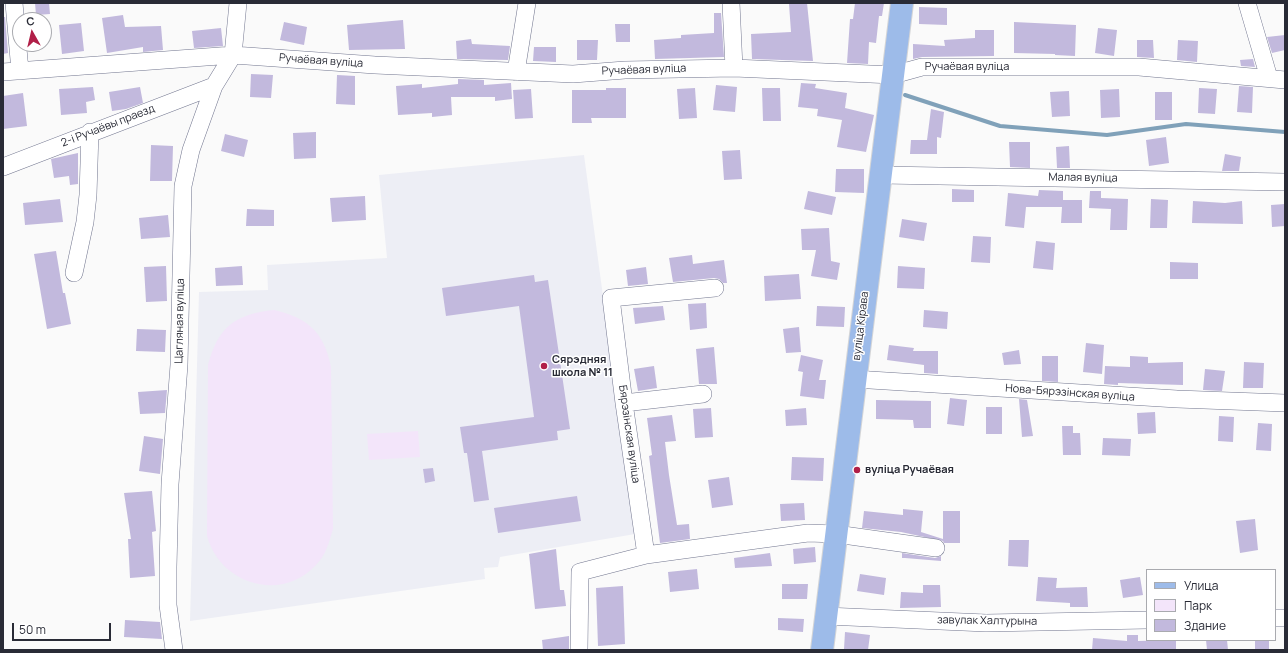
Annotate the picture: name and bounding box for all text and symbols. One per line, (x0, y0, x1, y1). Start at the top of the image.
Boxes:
north arrow (12, 12, 52, 52)
text: С (25, 13, 35, 29)
street label: Ручаёвая вуліца (278, 51, 364, 71)
street label: Ручаёвая вуліца (925, 60, 1009, 74)
street label: Ручаёвая вуліца (602, 62, 686, 78)
street label: 2-і Ручаёвы праезд (59, 102, 157, 150)
street label: Малая вуліца (1048, 171, 1118, 185)
street label: Цагляная вуліца (173, 278, 187, 364)
street label: вуліца Кірава (850, 291, 872, 361)
place label: Сярэдняя школа № 11 (552, 353, 613, 379)
marker: Сярэдняя школа № 11 (539, 361, 549, 371)
street label: Нова-Бярэзінская вуліца (1005, 382, 1135, 404)
street label: Бярэзінская вуліца (616, 384, 642, 484)
place label: вуліца Ручаёвая (865, 463, 954, 477)
marker: вуліца Ручаёвая (852, 465, 862, 475)
legend (1146, 569, 1276, 641)
text: Улица (1184, 577, 1218, 594)
text: Парк (1184, 597, 1212, 614)
street label: завулак Халтурына (937, 614, 1037, 628)
scale bar (14, 615, 113, 641)
text: Здание (1184, 617, 1226, 634)
text: 50 m (19, 621, 46, 638)

